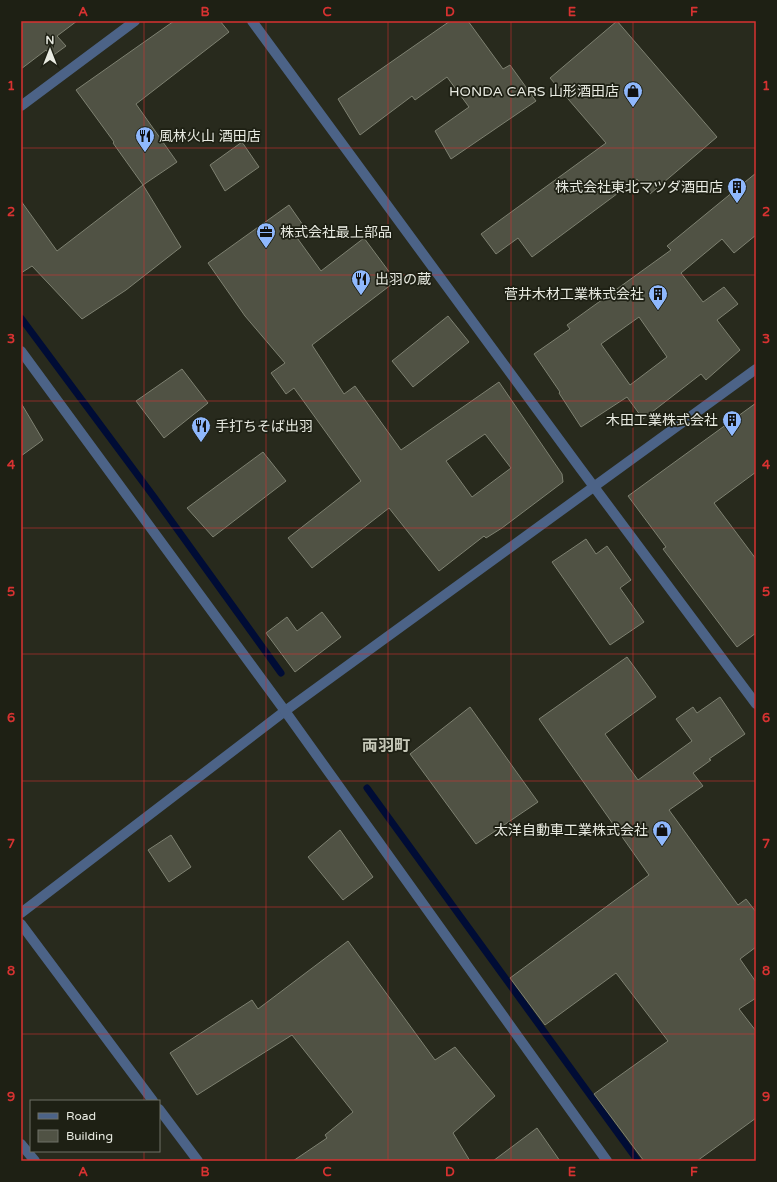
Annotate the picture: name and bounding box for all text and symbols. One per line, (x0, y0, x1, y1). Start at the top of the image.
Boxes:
text: A (78, 4, 88, 20)
text: B (200, 4, 210, 20)
text: C (322, 4, 332, 20)
text: D (445, 4, 455, 20)
text: E (568, 4, 576, 20)
text: F (690, 4, 698, 20)
north arrow (30, 30, 70, 70)
text: N (46, 34, 54, 47)
text: 1 (7, 78, 15, 94)
text: 1 (762, 78, 770, 94)
shop icon: HONDA CARS 山形酒田店 (622, 80, 644, 108)
place label: HONDA CARS 山形酒田店 (449, 83, 619, 100)
restaurant icon: 風林火山 酒田店 (134, 125, 156, 153)
place label: 風林火山 酒田店 (159, 128, 261, 145)
building icon: 株式会社東北マツダ酒田店 (726, 176, 748, 204)
place label: 株式会社東北マツダ酒田店 (555, 179, 723, 196)
text: 2 (7, 204, 15, 220)
text: 2 (762, 204, 770, 220)
office icon: 株式会社最上部品 (255, 221, 277, 249)
place label: 株式会社最上部品 (280, 224, 392, 241)
restaurant icon: 出羽の蔵 (350, 268, 372, 296)
place label: 出羽の蔵 (375, 271, 431, 288)
building icon: 菅井木材工業株式会社 (647, 283, 669, 311)
place label: 菅井木材工業株式会社 (504, 286, 644, 303)
text: 3 (7, 331, 15, 347)
text: 3 (762, 331, 770, 347)
building icon: 木田工業株式会社 (721, 409, 743, 437)
place label: 木田工業株式会社 (606, 412, 718, 429)
restaurant icon: 手打ちそば出羽 (190, 415, 212, 443)
place label: 手打ちそば出羽 (215, 418, 313, 435)
text: 4 (7, 457, 16, 473)
text: 4 (762, 457, 771, 473)
text: 5 (7, 584, 15, 600)
text: 5 (762, 584, 770, 600)
text: 6 (7, 710, 15, 726)
text: 6 (762, 710, 770, 726)
district label: 両羽町 (362, 736, 410, 756)
shop icon: 太洋自動車工業株式会社 (651, 819, 673, 847)
place label: 太洋自動車工業株式会社 (494, 822, 648, 839)
text: 7 (7, 836, 15, 852)
text: 7 (762, 836, 770, 852)
text: 8 (7, 963, 15, 979)
text: 8 (762, 963, 770, 979)
text: 9 (7, 1089, 15, 1105)
text: 9 (762, 1089, 770, 1105)
legend (30, 1100, 160, 1152)
text: Road (66, 1109, 96, 1123)
text: Building (66, 1129, 113, 1143)
text: A (78, 1164, 88, 1180)
text: B (200, 1164, 210, 1180)
text: C (322, 1164, 332, 1180)
text: D (445, 1164, 455, 1180)
text: E (568, 1164, 576, 1180)
text: F (690, 1164, 698, 1180)

